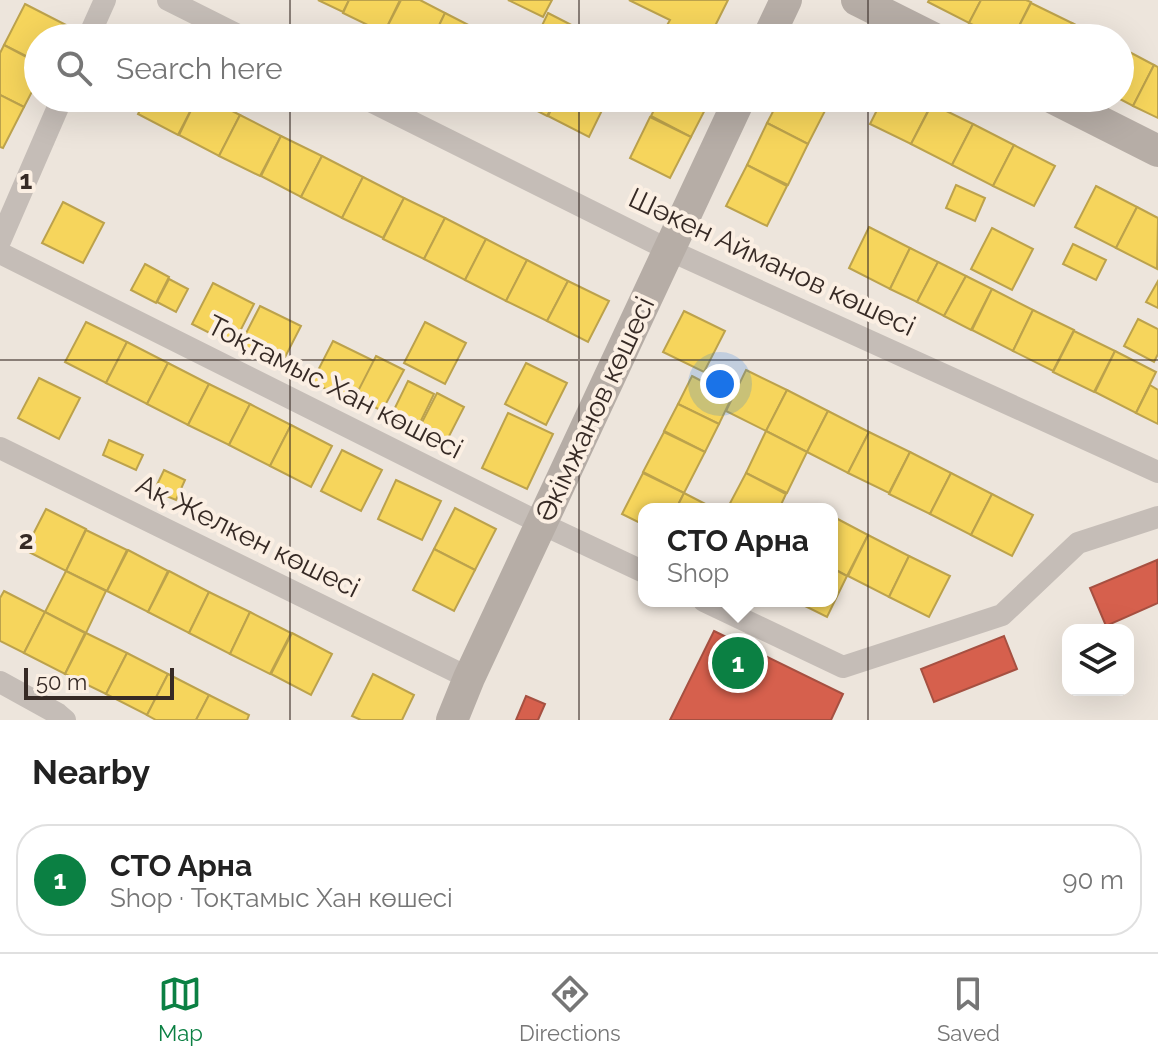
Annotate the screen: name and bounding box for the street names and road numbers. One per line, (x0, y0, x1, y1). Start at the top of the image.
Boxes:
street label: Шәкен Айманов көшесі (624, 181, 920, 343)
street label: Әкімжанов көшесі (528, 291, 662, 527)
street label: Тоқтамыс Хан көшесі (202, 308, 468, 466)
street label: Ақ Желкен көшесі (131, 468, 365, 604)

